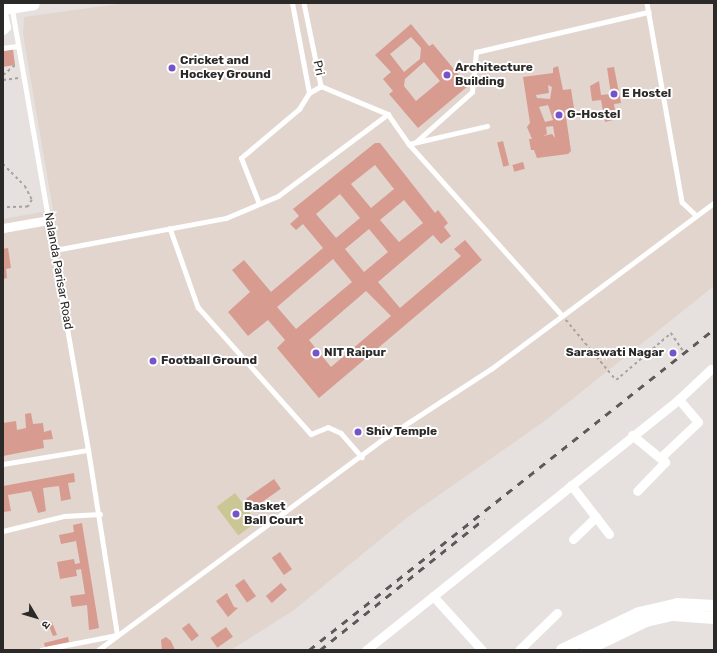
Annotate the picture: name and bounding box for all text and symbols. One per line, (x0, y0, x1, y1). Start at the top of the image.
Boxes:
place label: Cricket and Hockey Ground (180, 54, 271, 82)
street label: Pri (309, 59, 327, 77)
place label: Architecture Building (455, 61, 533, 89)
marker: Cricket and Hockey Ground (167, 63, 177, 73)
marker: Architecture Building (442, 70, 452, 80)
place label: E Hostel (622, 87, 671, 101)
marker: E Hostel (609, 89, 619, 99)
place label: G-Hostel (567, 108, 620, 122)
marker: G-Hostel (554, 110, 564, 120)
street label: Nalanda Parisar Road (41, 211, 75, 331)
place label: NIT Raipur (324, 346, 386, 360)
place label: Saraswati Nagar (566, 346, 664, 360)
marker: Saraswati Nagar (667, 347, 679, 359)
marker: NIT Raipur (311, 348, 321, 358)
place label: Football Ground (161, 354, 257, 368)
marker: Football Ground (148, 356, 158, 366)
place label: Shiv Temple (366, 425, 438, 439)
marker: Shiv Temple (353, 427, 363, 437)
place label: Basket Ball Court (244, 500, 303, 528)
marker: Basket Ball Court (231, 509, 241, 519)
north arrow (16, 597, 56, 637)
text: उ (39, 618, 53, 631)

